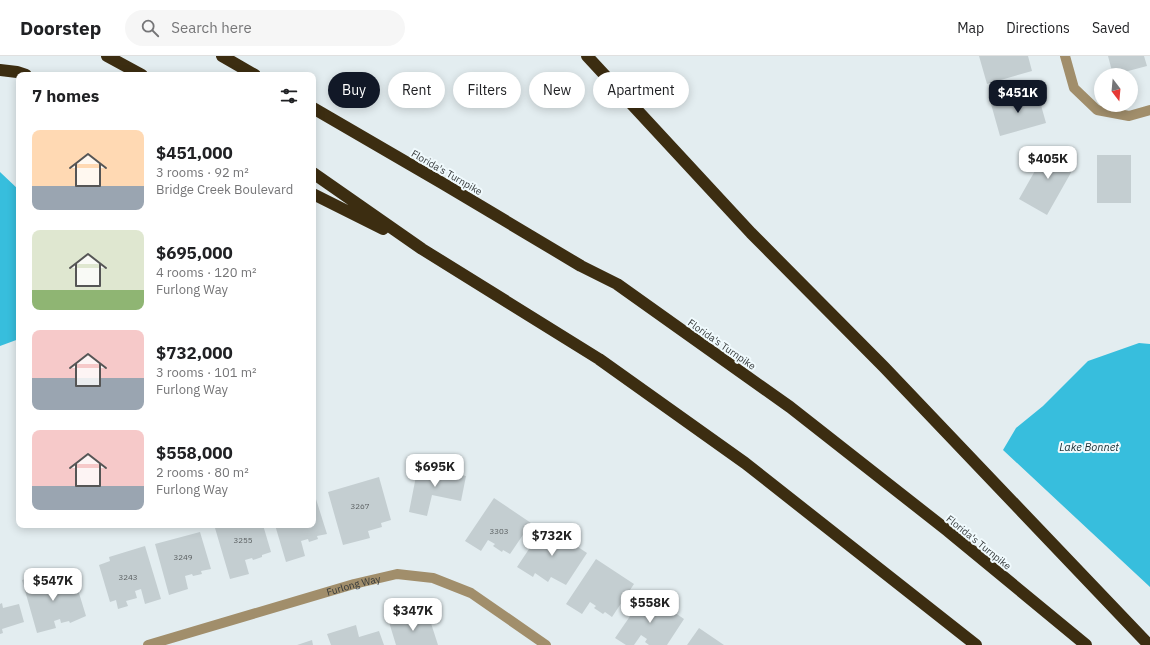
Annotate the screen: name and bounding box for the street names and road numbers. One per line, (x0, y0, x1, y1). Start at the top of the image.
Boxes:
street label: Florida's Turnpike (409, 147, 485, 198)
street label: Florida's Turnpike (685, 316, 759, 373)
street label: Florida's Turnpike (944, 512, 1014, 573)
street label: Furlong Way (325, 572, 382, 599)

